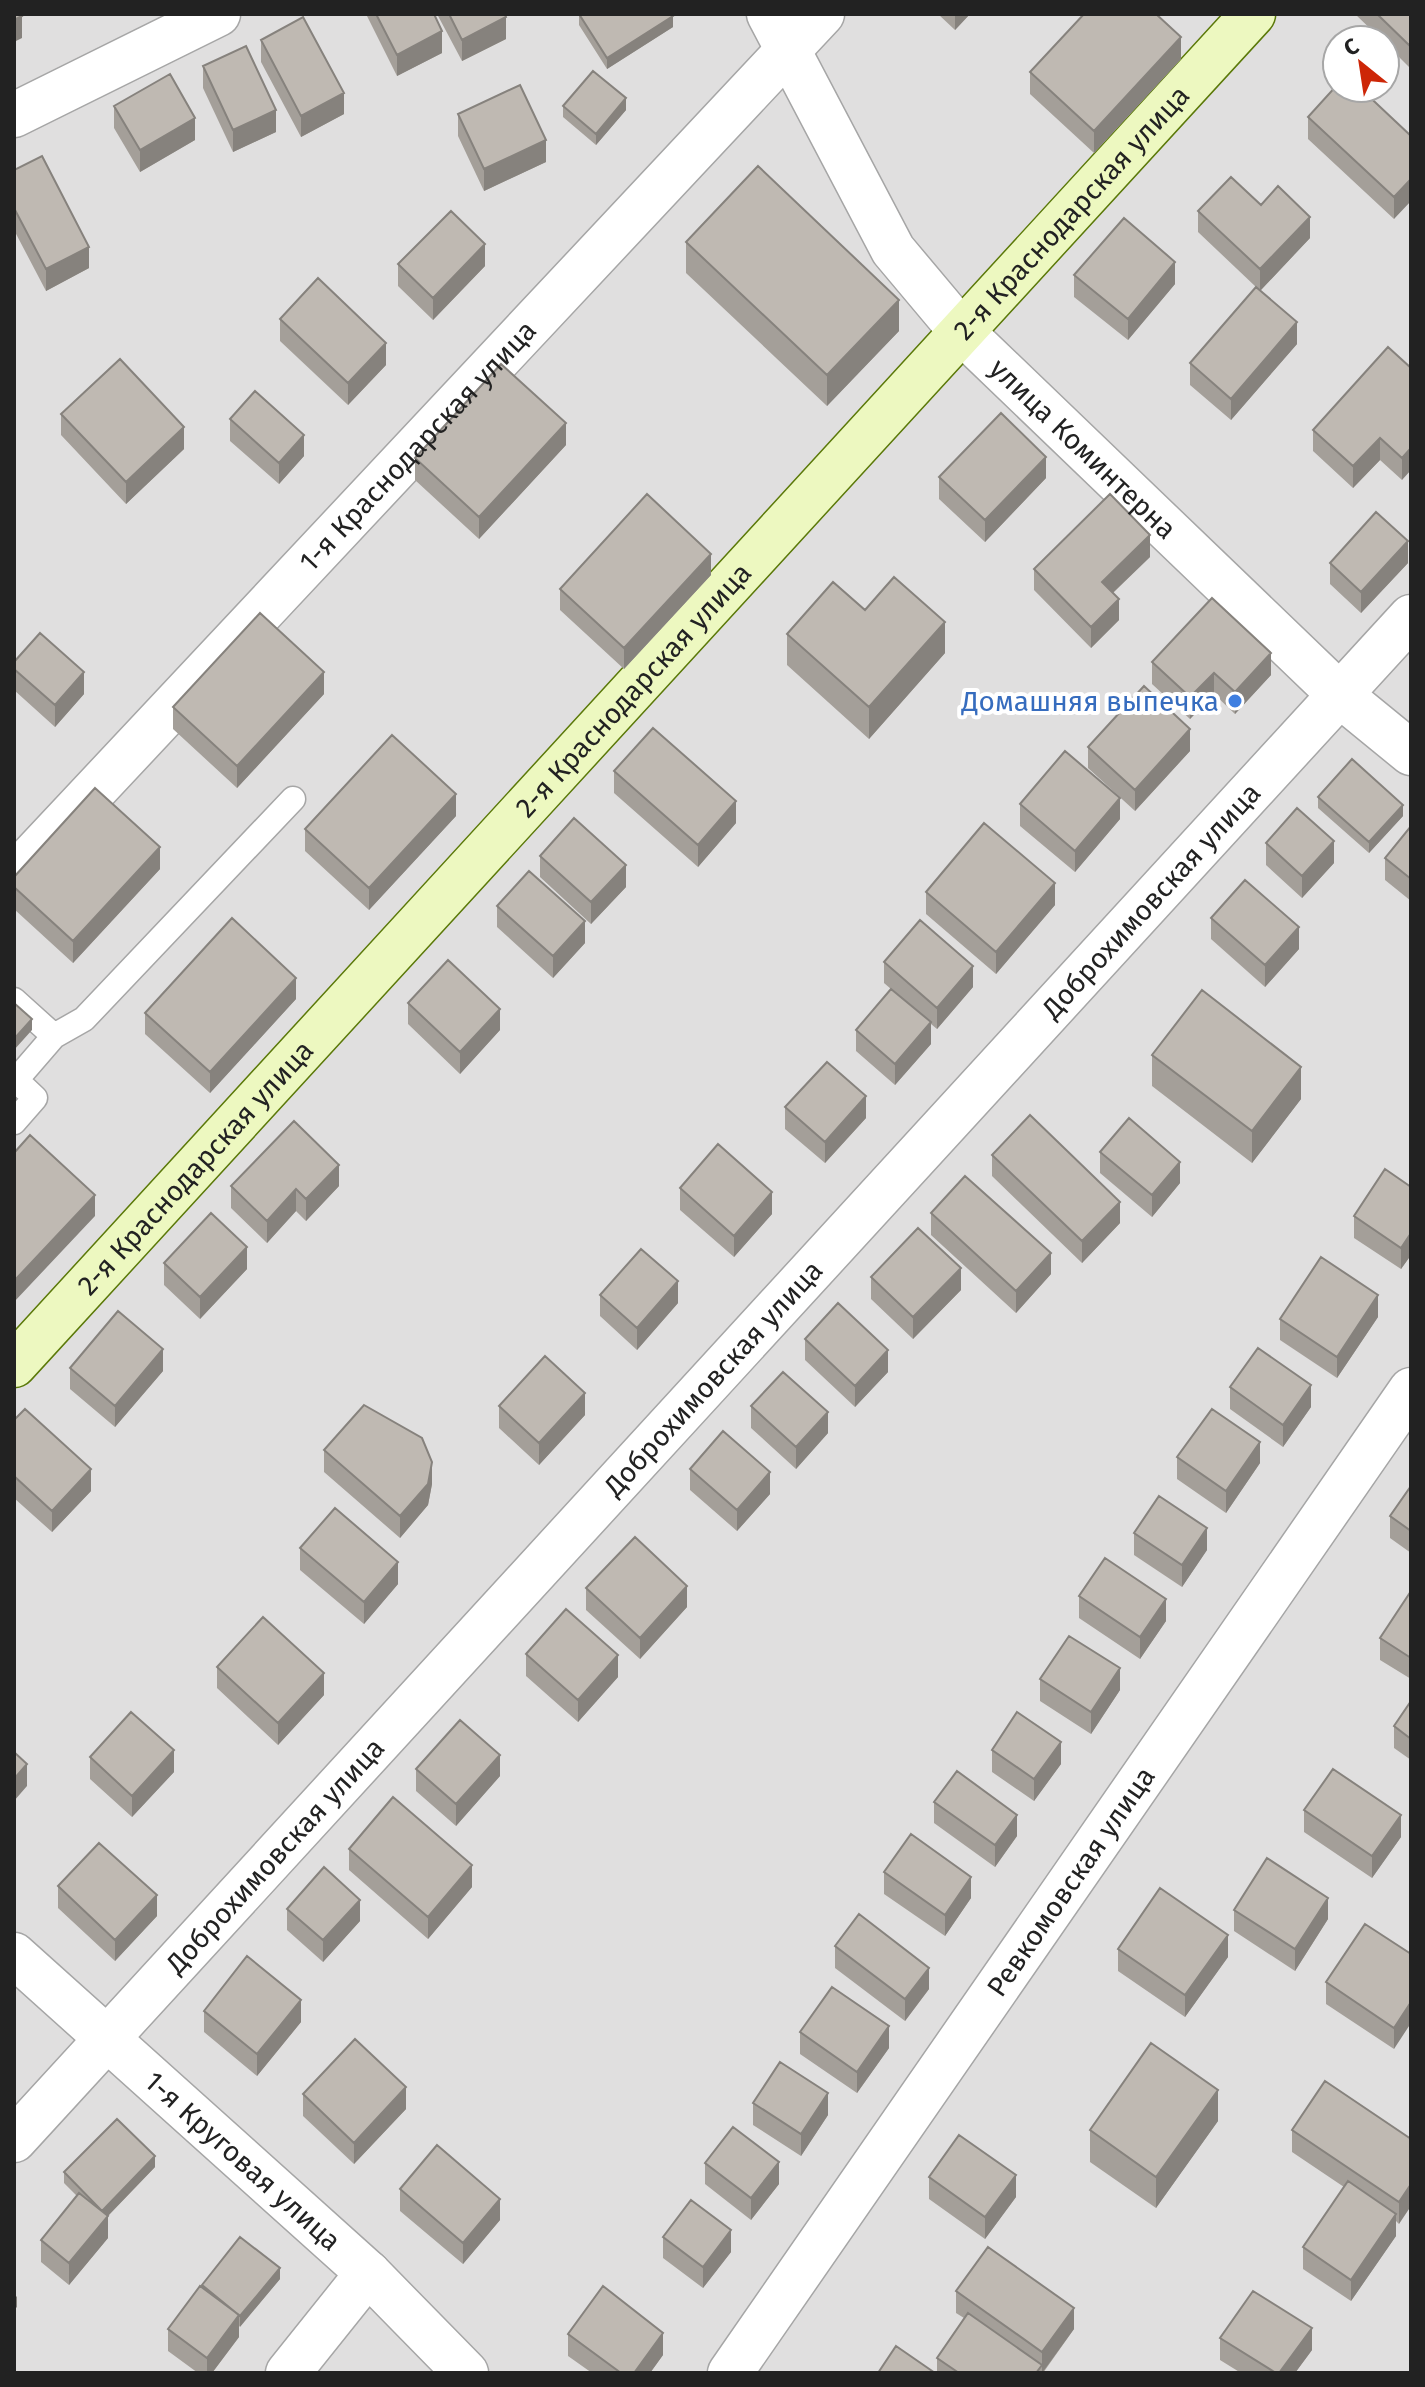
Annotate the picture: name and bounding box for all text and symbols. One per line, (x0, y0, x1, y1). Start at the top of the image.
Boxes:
north arrow (1321, 24, 1401, 104)
text: С (1339, 32, 1364, 62)
street label: 2-я Краснодарская улица (946, 78, 1196, 346)
street label: 1-я Краснодарская улица (292, 313, 543, 578)
street label: улица Коминтерна (983, 351, 1183, 546)
street label: 2-я Краснодарская улица (508, 556, 758, 824)
place label: Домашняя выпечка (960, 685, 1219, 718)
marker: Домашняя выпечка (1226, 692, 1244, 710)
street label: Доброхимовская улица (1034, 776, 1267, 1026)
street label: 2-я Краснодарская улица (70, 1034, 320, 1301)
street label: Доброхимовская улица (596, 1254, 829, 1503)
street label: Доброхимовская улица (158, 1731, 391, 1981)
street label: Ревкомовская улица (980, 1760, 1161, 2002)
street label: 1-я Круговая улица (138, 2064, 348, 2257)

